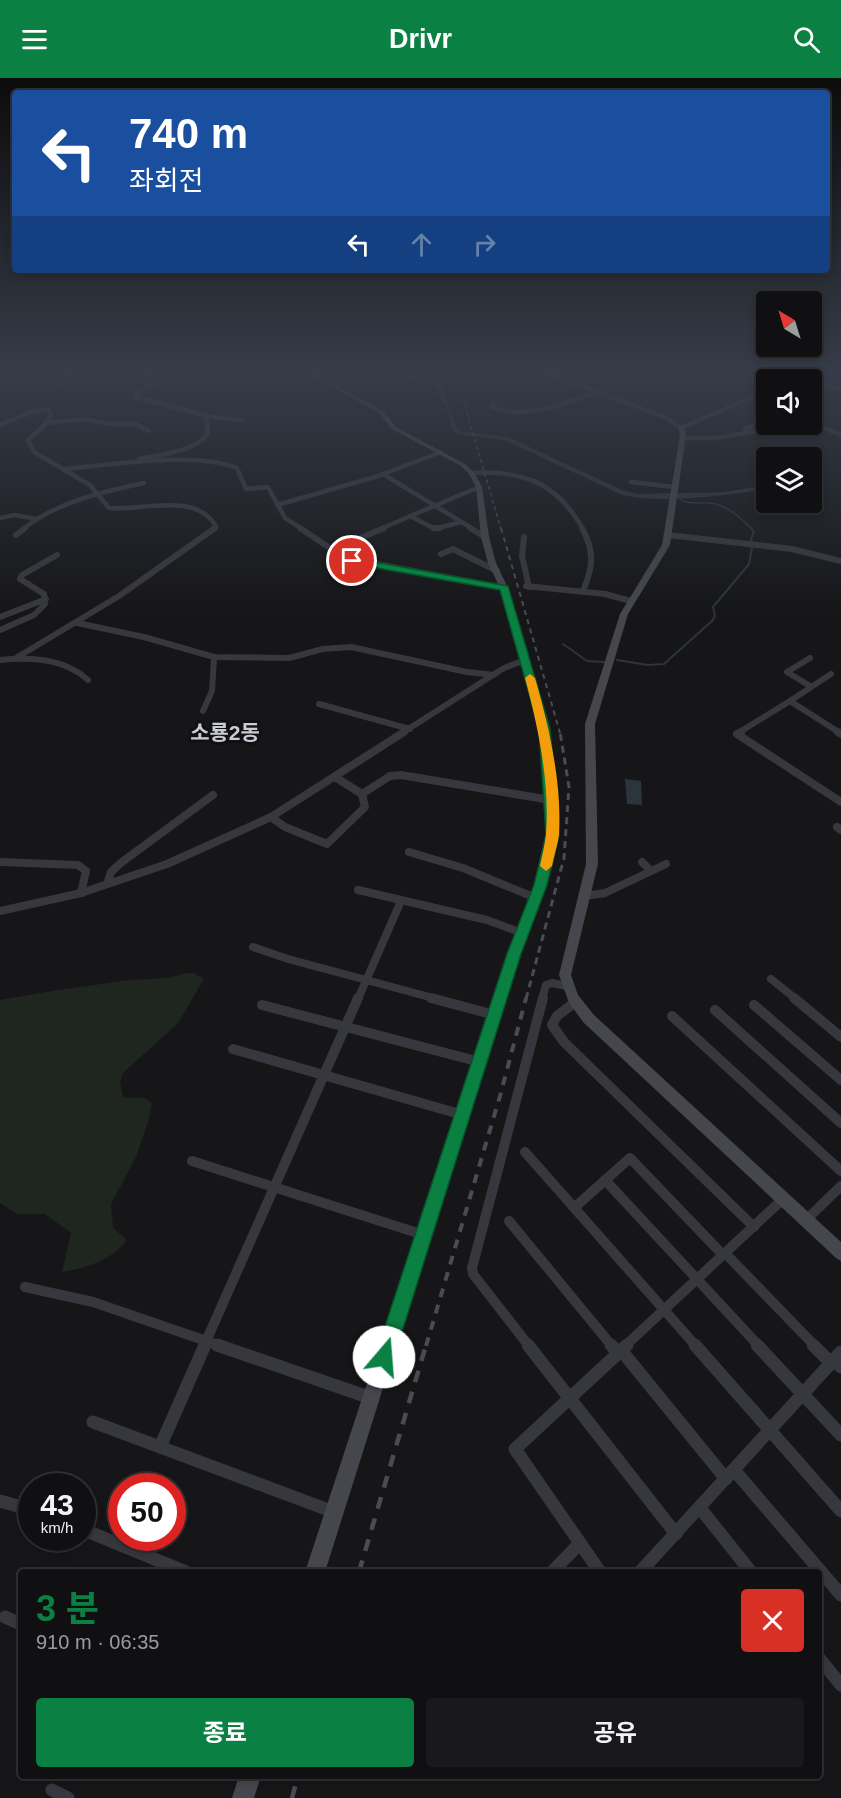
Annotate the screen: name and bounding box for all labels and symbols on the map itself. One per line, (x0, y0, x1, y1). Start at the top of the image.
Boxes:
north arrow (756, 291, 822, 357)
pin (326, 535, 377, 586)
district label: 소룡2동 (190, 721, 260, 744)
position arrow (352, 1325, 416, 1389)
speed limit sign: 50 (108, 1473, 186, 1551)

